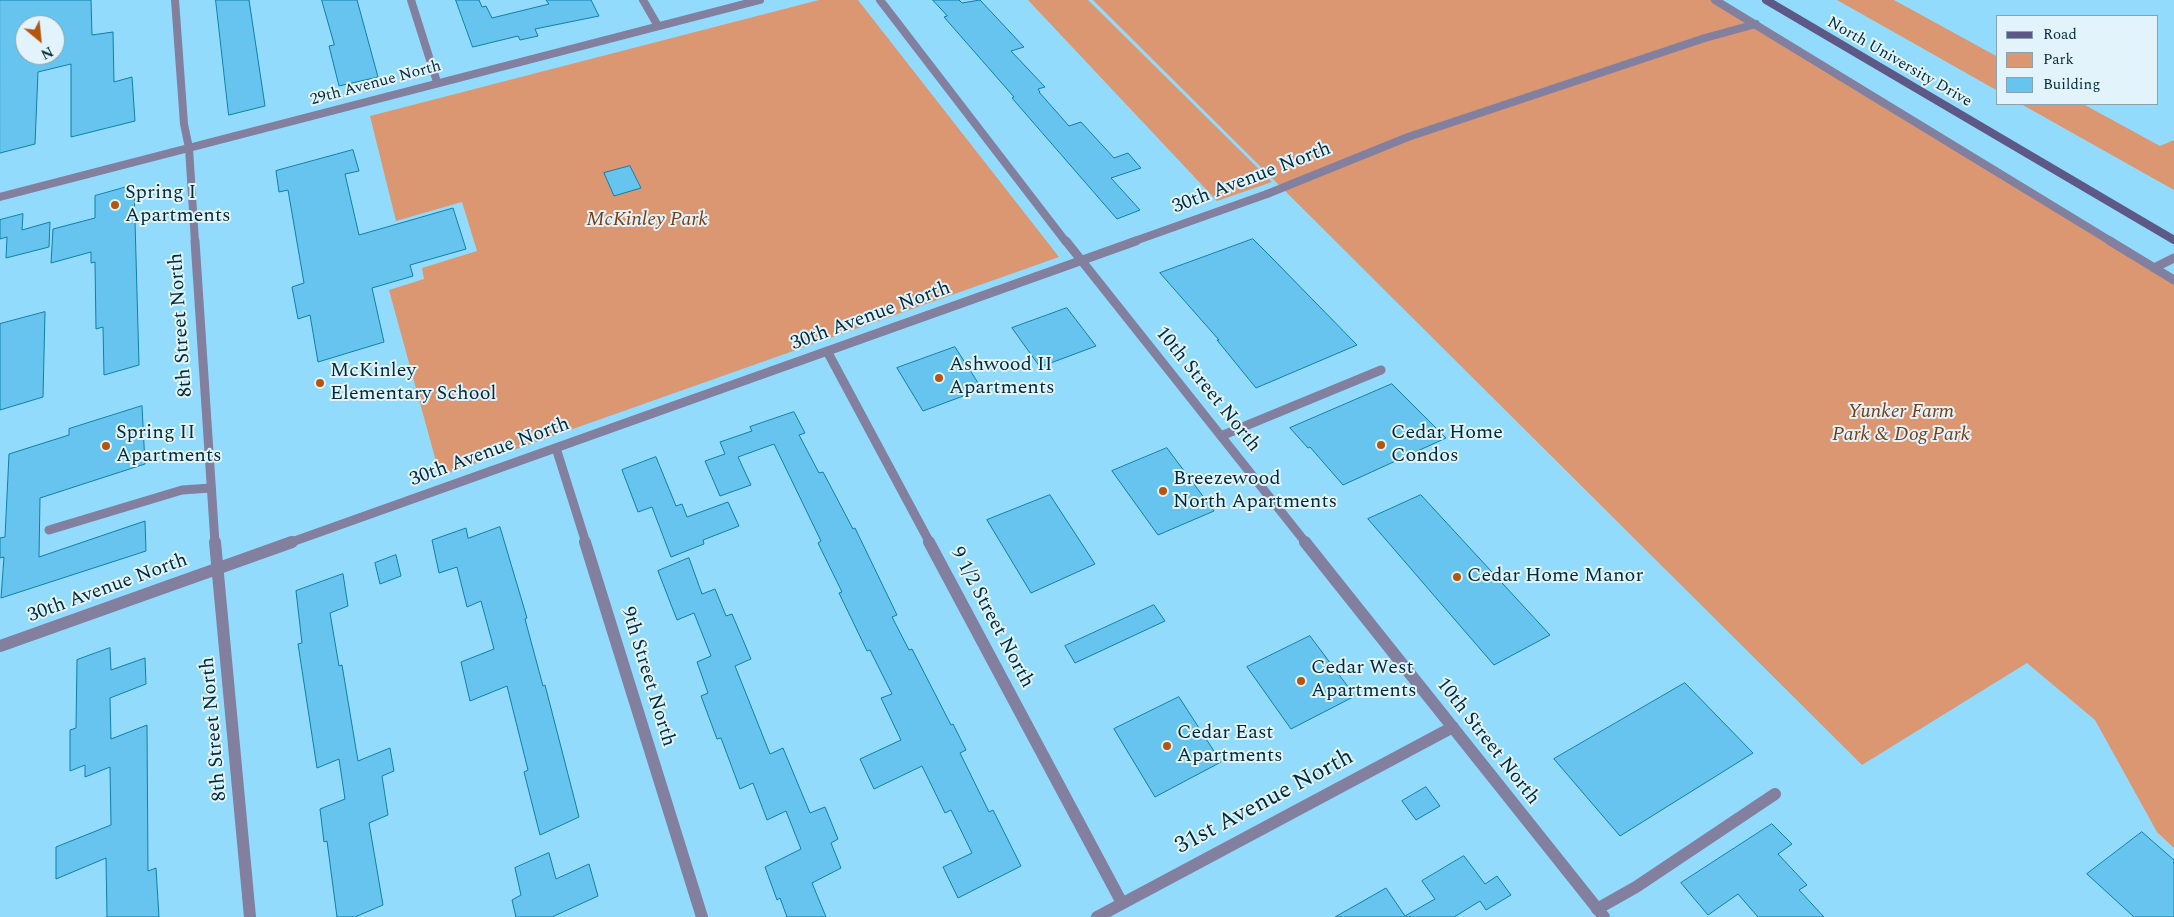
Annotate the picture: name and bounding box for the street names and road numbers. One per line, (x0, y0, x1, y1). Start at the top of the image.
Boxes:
street label: North University Drive (1823, 14, 1975, 112)
street label: 29th Avenue North (309, 57, 443, 111)
street label: 30th Avenue North (1169, 138, 1335, 220)
street label: 8th Street North (165, 252, 199, 398)
street label: 30th Avenue North (788, 277, 954, 357)
street label: 10th Street North (1149, 322, 1265, 458)
street label: 30th Avenue North (407, 413, 573, 493)
street label: 9 1/2 Street North (944, 544, 1038, 692)
street label: 30th Avenue North (25, 549, 191, 629)
street label: 9th Street North (614, 604, 680, 750)
street label: 8th Street North (197, 656, 233, 802)
street label: 10th Street North (1430, 674, 1544, 810)
street label: 31st Avenue North (1171, 744, 1359, 862)

